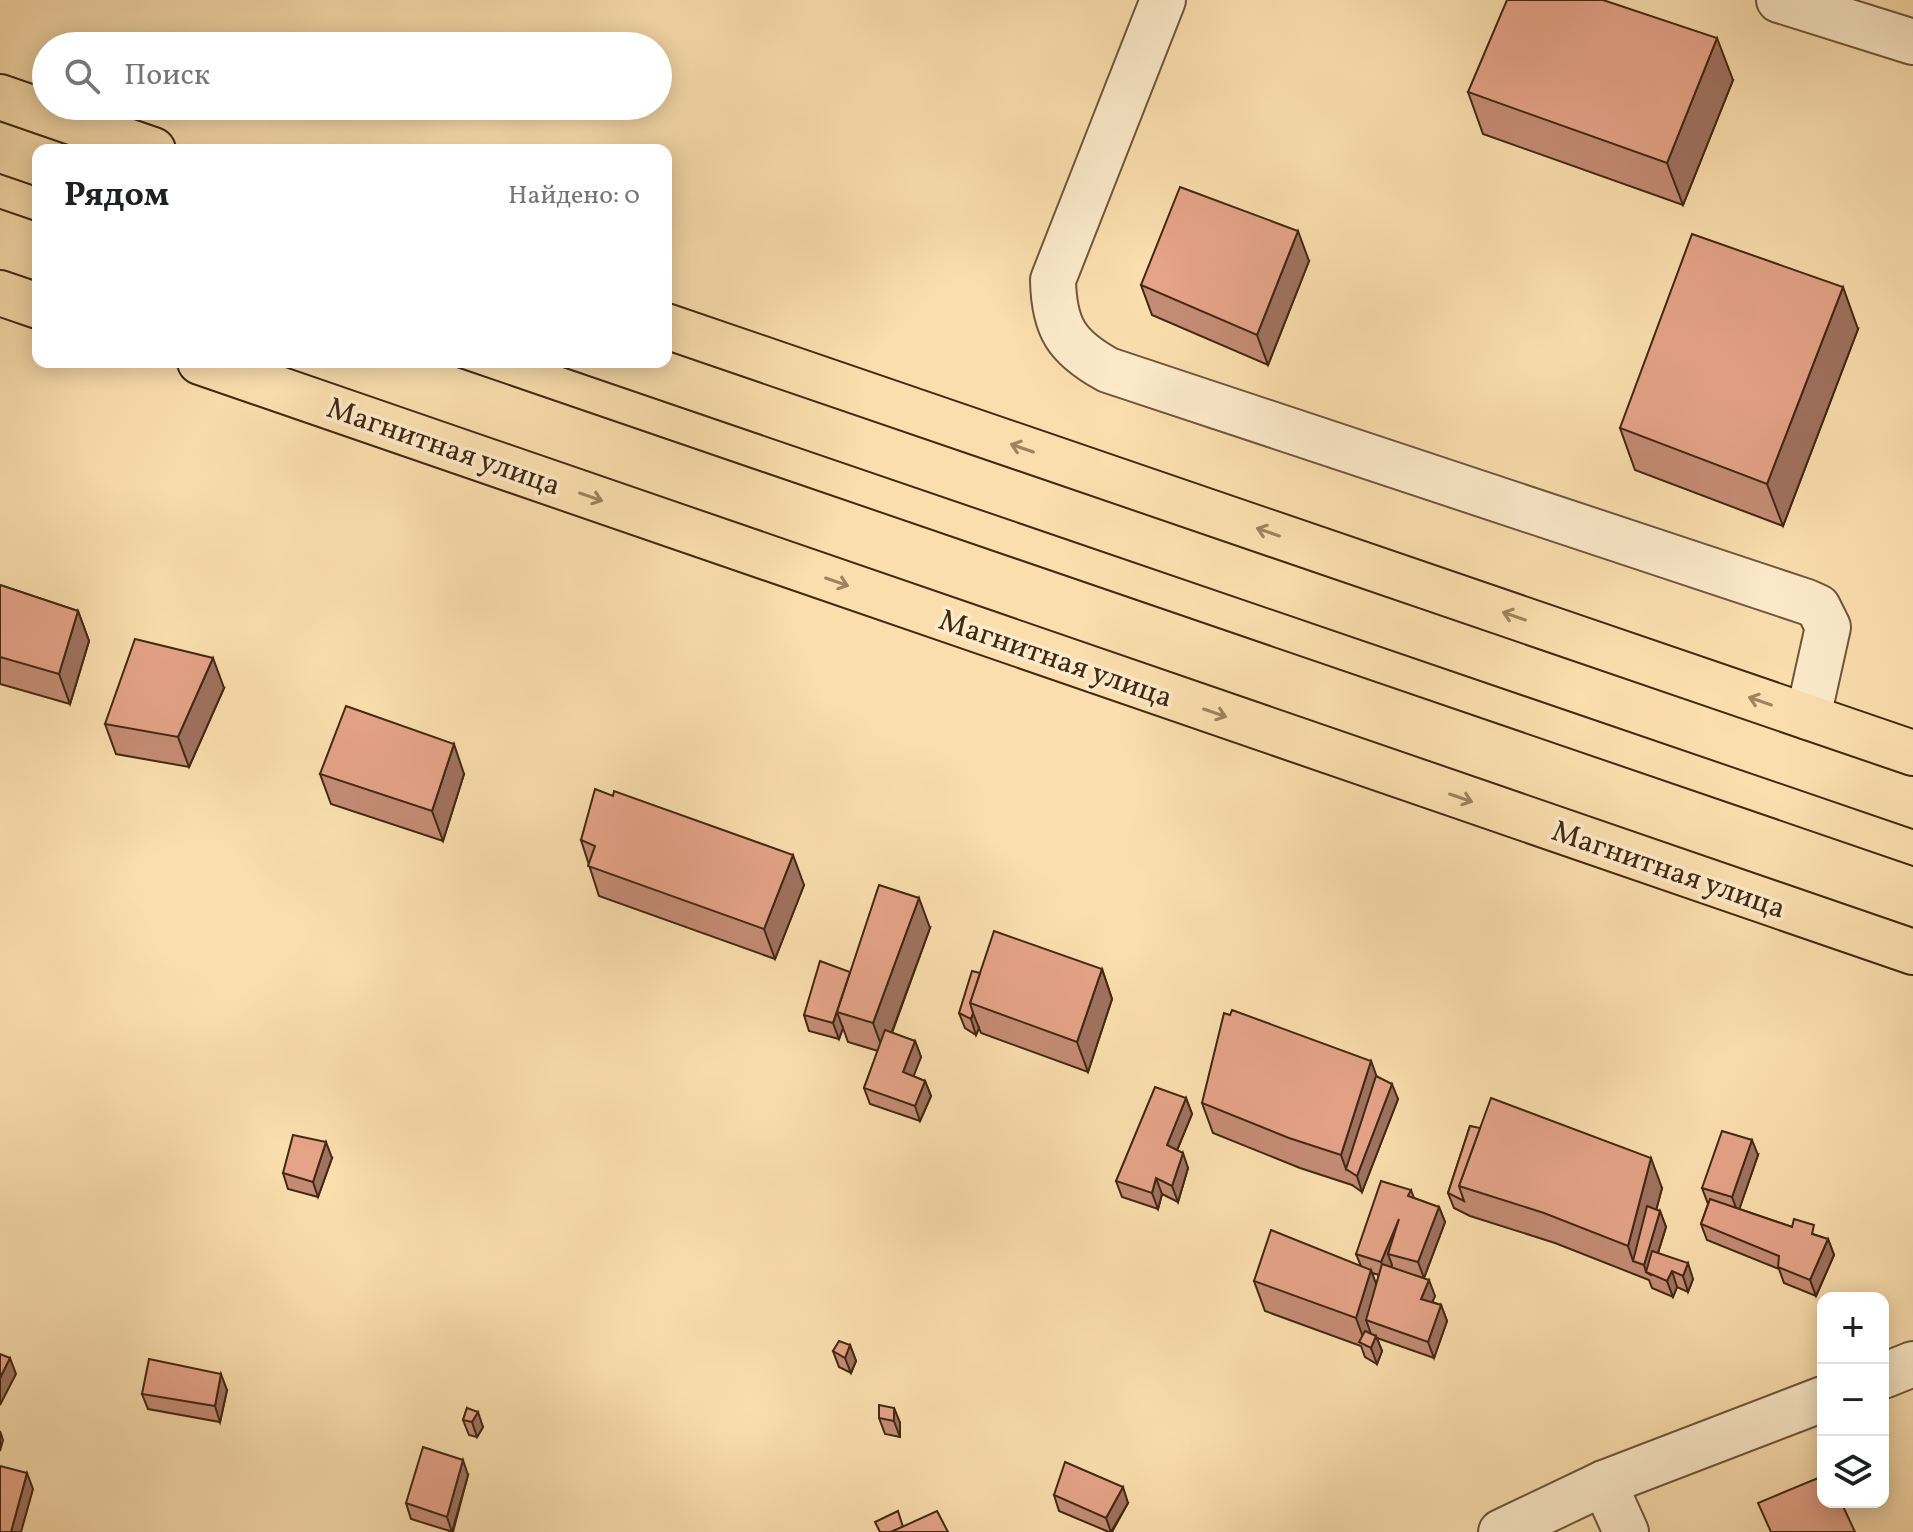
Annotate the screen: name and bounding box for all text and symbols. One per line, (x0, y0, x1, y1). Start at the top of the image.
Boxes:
search box (32, 32, 672, 120)
icon: search (60, 54, 104, 98)
text: Поиск (124, 55, 210, 97)
text: Рядом (64, 173, 169, 220)
text: Найдено: 0 (508, 178, 640, 214)
street label: Магнитная улица (321, 388, 566, 508)
one-way arrow (1010, 439, 1035, 454)
one-way arrow (579, 491, 604, 506)
one-way arrow (1256, 524, 1280, 538)
one-way arrow (824, 576, 849, 591)
street label: Магнитная улица (933, 600, 1178, 720)
one-way arrow (1501, 608, 1526, 623)
one-way arrow (1747, 692, 1772, 707)
one-way arrow (1202, 706, 1227, 721)
one-way arrow (1448, 791, 1473, 806)
street label: Магнитная улица (1546, 811, 1791, 931)
map controls (1817, 1292, 1889, 1508)
button: + (1817, 1292, 1889, 1364)
button: − (1817, 1364, 1889, 1436)
button: layers (1817, 1436, 1889, 1508)

